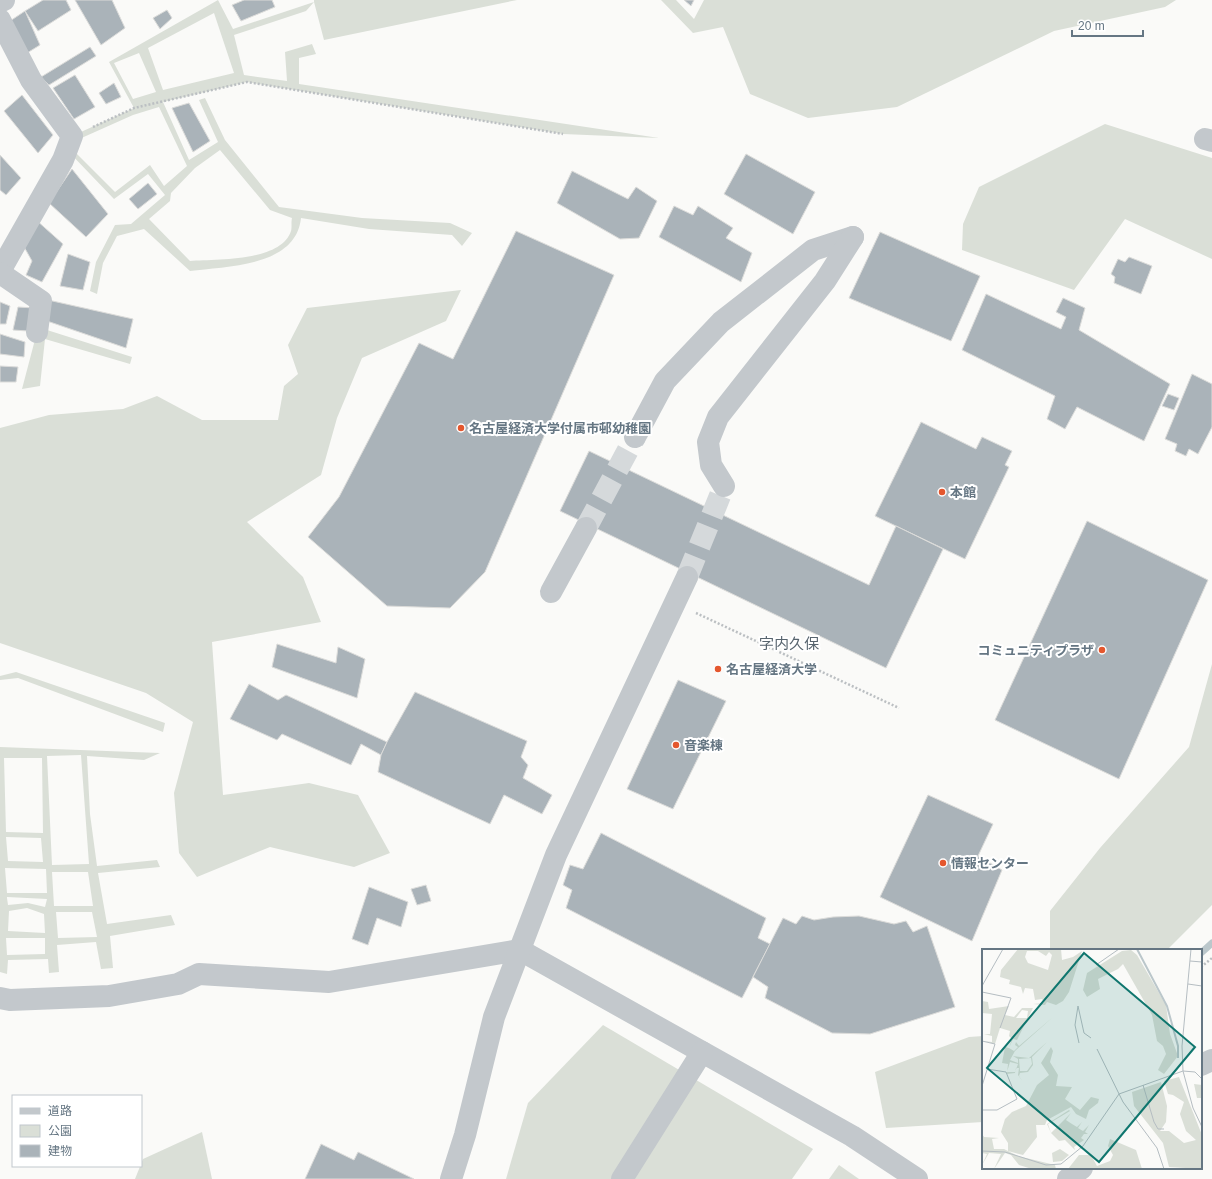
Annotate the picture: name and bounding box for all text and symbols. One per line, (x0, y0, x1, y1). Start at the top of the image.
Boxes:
scale bar (1072, 12, 1143, 38)
text: 20 m (1078, 19, 1105, 33)
place label: 名古屋経済大学付属市邨幼稚園 (469, 421, 651, 436)
marker: 名古屋経済大学付属市邨幼稚園 (456, 423, 466, 433)
place label: 本館 (950, 485, 976, 500)
marker: 本館 (937, 487, 947, 497)
district label: 字内久保 (759, 635, 819, 652)
place label: コミュニティプラザ (978, 643, 1094, 658)
marker: コミュニティプラザ (1097, 645, 1107, 655)
place label: 名古屋経済大学 (726, 662, 817, 677)
marker: 名古屋経済大学 (713, 664, 723, 674)
place label: 音楽棟 (684, 738, 723, 753)
marker: 音楽棟 (671, 740, 681, 750)
place label: 情報センター (951, 856, 1029, 871)
marker: 情報センター (938, 858, 948, 868)
inset map (982, 949, 1202, 1169)
legend (12, 1095, 142, 1167)
text: 道路 (48, 1104, 72, 1118)
text: 公園 (48, 1124, 72, 1138)
text: 建物 (48, 1144, 72, 1158)

